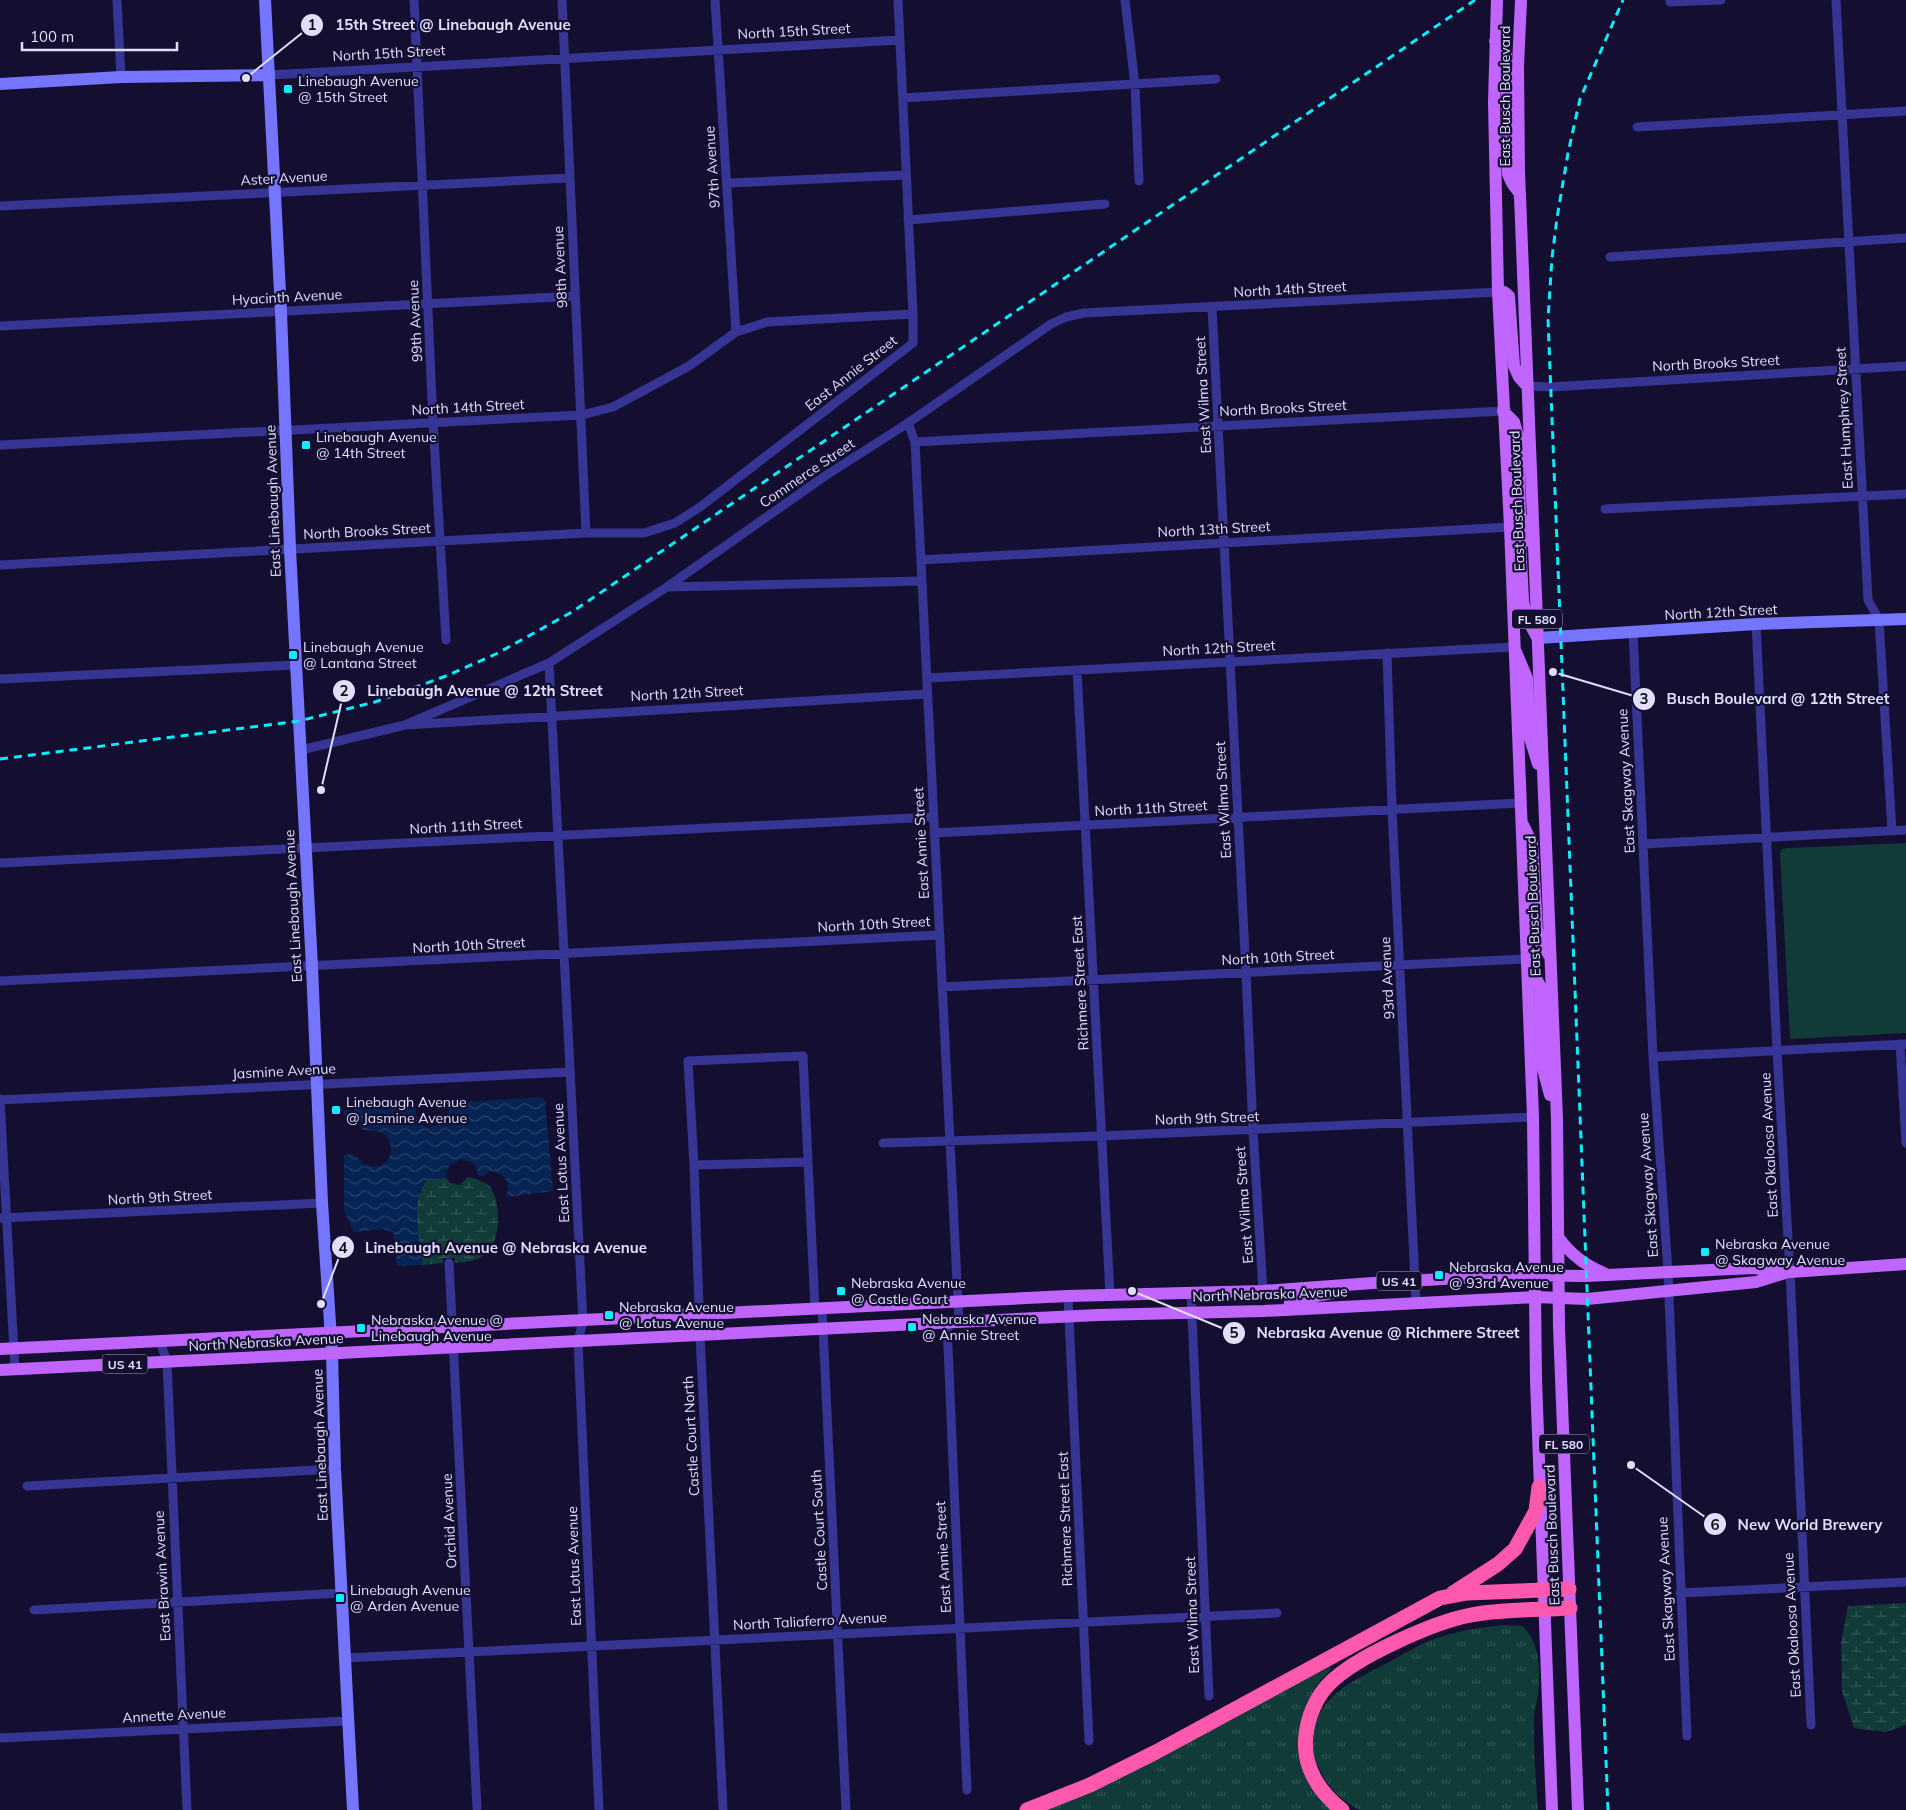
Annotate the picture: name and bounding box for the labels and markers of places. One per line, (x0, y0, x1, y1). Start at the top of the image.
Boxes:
callout: 15th Street @ Linebaugh Avenue (300, 10, 580, 40)
place label: Linebaugh Avenue @ 15th Street (298, 72, 419, 106)
marker: Linebaugh Avenue @ 15th Street (282, 83, 294, 95)
place label: Linebaugh Avenue @ 14th Street (316, 428, 437, 462)
marker: Linebaugh Avenue @ 14th Street (300, 439, 312, 451)
place label: Linebaugh Avenue @ Lantana Street (303, 638, 424, 672)
marker: Linebaugh Avenue @ Lantana Street (287, 649, 299, 661)
callout: Linebaugh Avenue @ 12th Street (332, 676, 612, 706)
callout: Busch Boulevard @ 12th Street (1632, 684, 1899, 714)
place label: Linebaugh Avenue @ Jasmine Avenue (346, 1093, 467, 1127)
marker: Linebaugh Avenue @ Jasmine Avenue (330, 1104, 342, 1116)
callout: Linebaugh Avenue @ Nebraska Avenue (331, 1232, 657, 1262)
place label: Nebraska Avenue @ Skagway Avenue (1715, 1235, 1845, 1269)
marker: Nebraska Avenue @ Skagway Avenue (1699, 1246, 1711, 1258)
place label: Nebraska Avenue @ 93rd Avenue (1449, 1258, 1564, 1292)
marker: Nebraska Avenue @ 93rd Avenue (1433, 1269, 1445, 1281)
place label: Nebraska Avenue @ Castle Court (851, 1274, 966, 1308)
marker: Nebraska Avenue @ Castle Court (835, 1285, 847, 1297)
place label: Nebraska Avenue @ Lotus Avenue (619, 1298, 734, 1332)
marker: Nebraska Avenue @ Lotus Avenue (603, 1309, 615, 1321)
place label: Nebraska Avenue @ Annie Street (922, 1310, 1037, 1344)
place label: Nebraska Avenue @ Linebaugh Avenue (371, 1311, 503, 1345)
callout: Nebraska Avenue @ Richmere Street (1221, 1318, 1529, 1348)
marker: Nebraska Avenue @ Annie Street (906, 1321, 918, 1333)
marker: Nebraska Avenue @ Linebaugh Avenue (355, 1322, 367, 1334)
callout: New World Brewery (1703, 1509, 1893, 1539)
place label: Linebaugh Avenue @ Arden Avenue (350, 1581, 471, 1615)
marker: Linebaugh Avenue @ Arden Avenue (334, 1592, 346, 1604)

